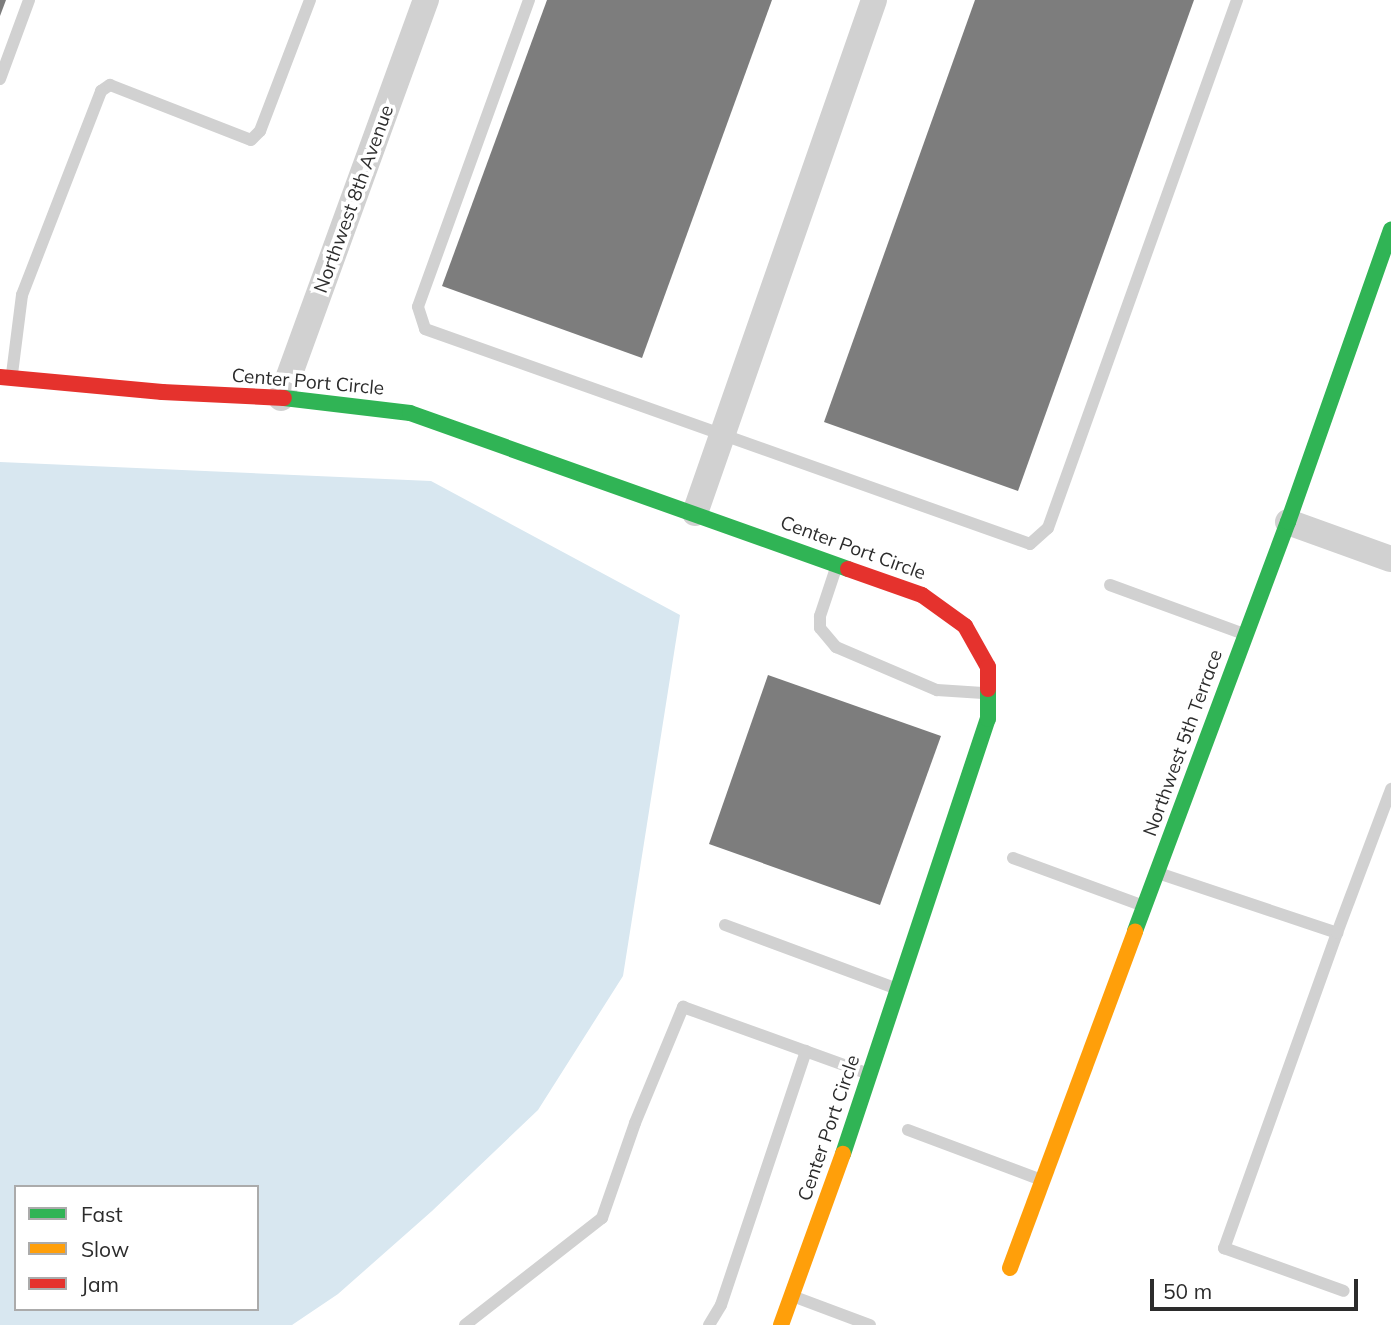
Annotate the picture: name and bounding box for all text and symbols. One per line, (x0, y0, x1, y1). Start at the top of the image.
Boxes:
street label: Northwest 8th Avenue (309, 102, 399, 296)
street label: Center Port Circle (231, 364, 385, 400)
street label: Center Port Circle (777, 511, 929, 585)
street label: Northwest 5th Terrace (1139, 647, 1227, 839)
street label: Center Port Circle (793, 1052, 865, 1204)
legend (14, 1185, 259, 1311)
text: Fast (81, 1201, 123, 1227)
text: Slow (81, 1236, 129, 1262)
scale bar (1153, 1266, 1361, 1310)
text: Jam (81, 1271, 119, 1297)
text: 50 m (1163, 1278, 1212, 1304)

